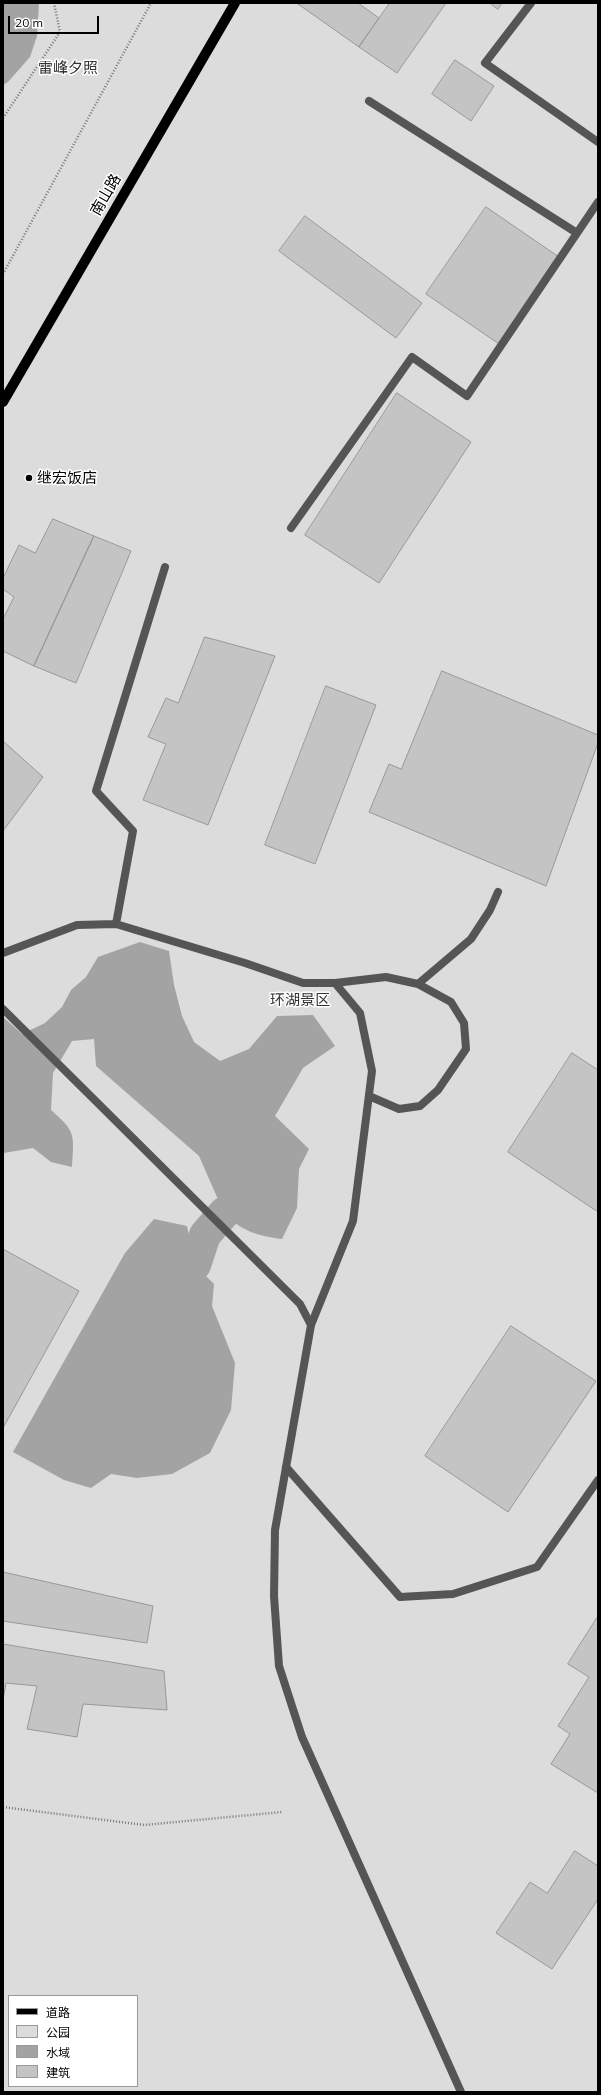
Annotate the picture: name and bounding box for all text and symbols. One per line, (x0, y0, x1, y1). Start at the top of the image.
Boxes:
scale bar (10, 8, 101, 34)
text: 20 m (15, 15, 43, 30)
park label: 雷峰夕照 (38, 59, 98, 77)
street label: 南山路 (87, 171, 125, 219)
place label: 继宏饭店 (37, 469, 97, 487)
marker: 继宏饭店 (24, 473, 34, 483)
park label: 环湖景区 (270, 991, 330, 1009)
legend (8, 1995, 138, 2087)
text: 道路 (46, 2005, 70, 2020)
text: 公园 (46, 2025, 70, 2040)
text: 水域 (46, 2045, 70, 2060)
text: 建筑 (46, 2065, 70, 2080)

